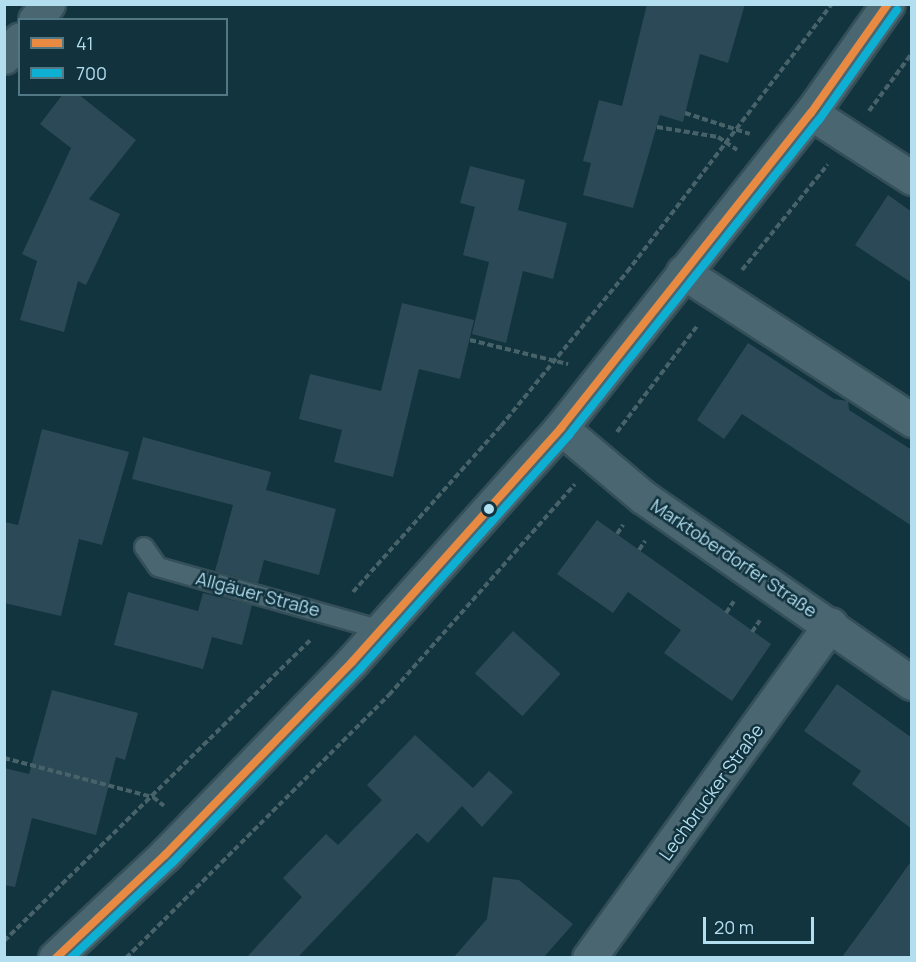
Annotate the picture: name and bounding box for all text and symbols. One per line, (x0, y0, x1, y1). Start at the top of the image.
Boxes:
legend (18, 18, 228, 96)
text: 41 (76, 31, 94, 55)
text: 700 (76, 61, 107, 85)
street label: Marktoberdorfer Straße (647, 494, 821, 622)
unlabelled marker (483, 503, 495, 515)
street label: Allgäuer Straße (194, 567, 322, 621)
street label: Lechbrucker Straße (654, 720, 768, 864)
scale bar (706, 905, 817, 943)
text: 20 m (714, 915, 754, 939)

